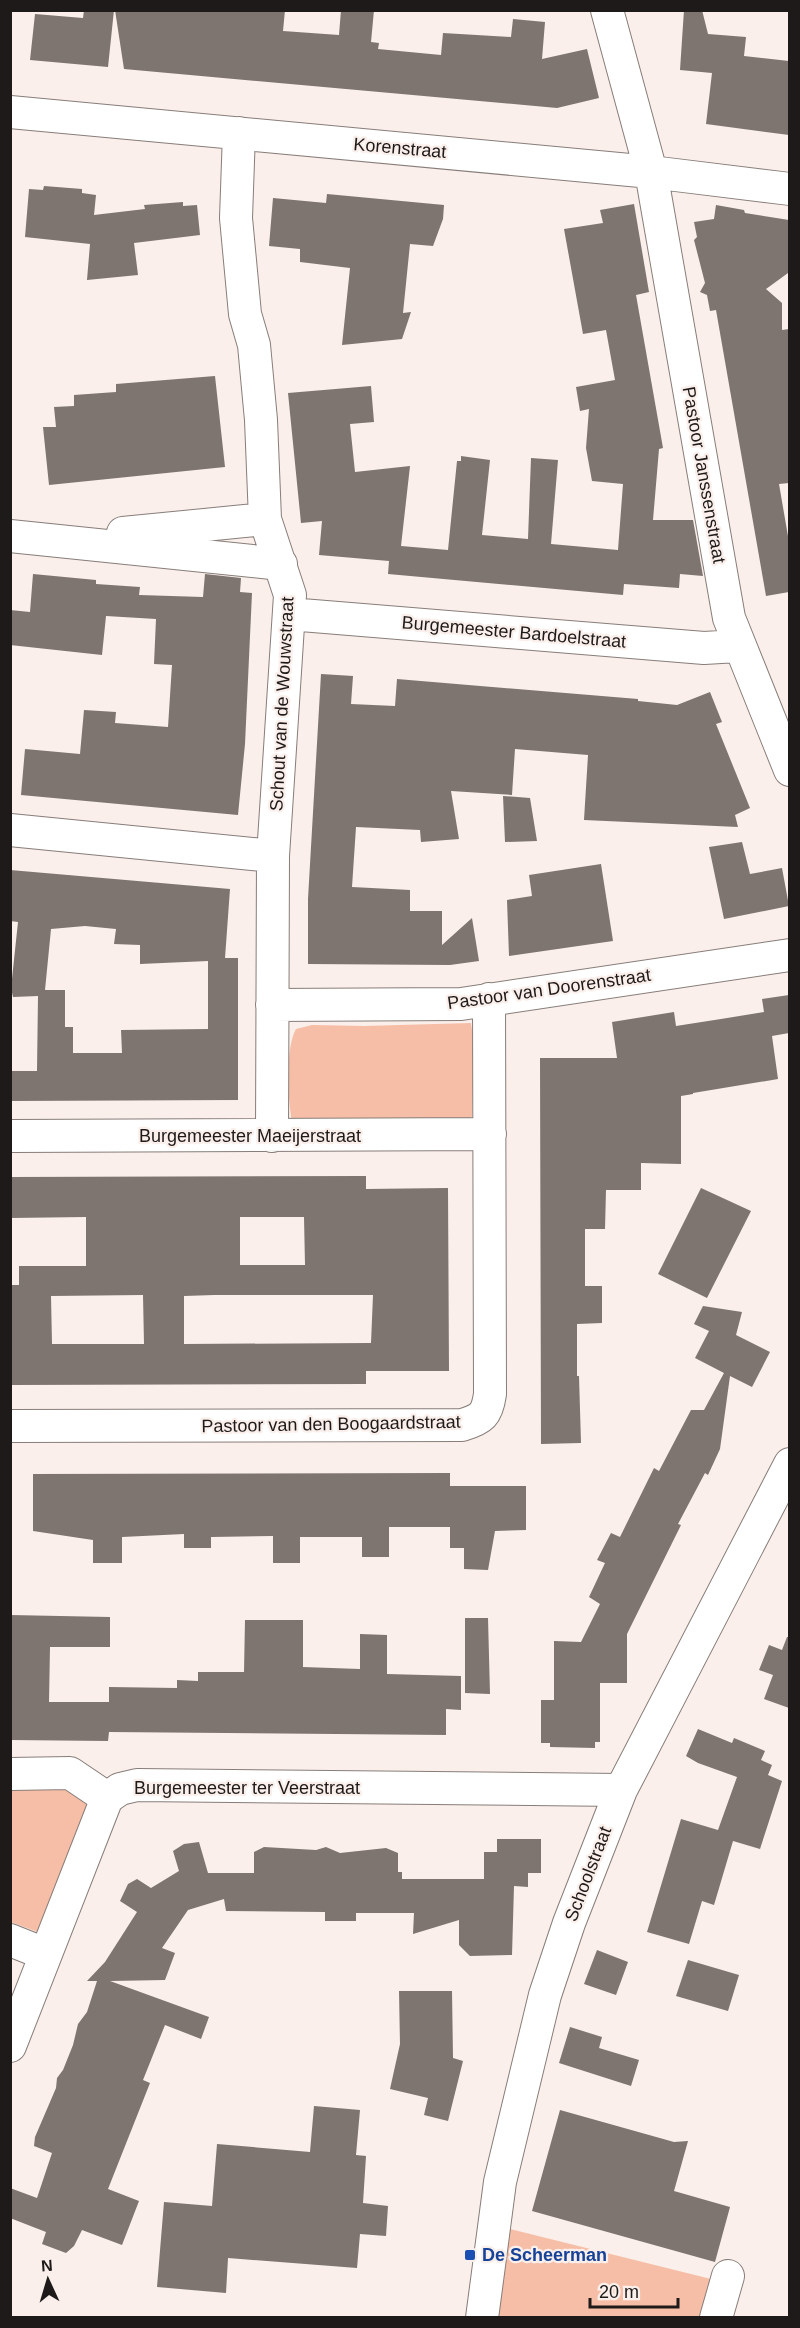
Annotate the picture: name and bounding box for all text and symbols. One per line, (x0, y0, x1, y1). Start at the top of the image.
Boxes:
street label: Korenstraat (353, 134, 447, 162)
street label: Pastoor Janssenstraat (679, 385, 729, 565)
street label: Schout van de Wouwstraat (266, 596, 298, 812)
street label: Burgemeester Bardoelstraat (401, 612, 627, 652)
street label: Pastoor van Doorenstraat (446, 965, 652, 1013)
street label: Burgemeester Maeijerstraat (139, 1126, 361, 1146)
street label: Pastoor van den Boogaardstraat (201, 1412, 461, 1436)
street label: Burgemeester ter Veerstraat (134, 1778, 360, 1798)
street label: Schoolstraat (561, 1824, 615, 1924)
place label: De Scheerman (482, 2245, 607, 2265)
marker: De Scheerman (463, 2248, 477, 2262)
north arrow (18, 2250, 78, 2310)
text: N (41, 2257, 53, 2274)
scale bar (590, 2271, 678, 2309)
text: 20 m (599, 2282, 639, 2302)

